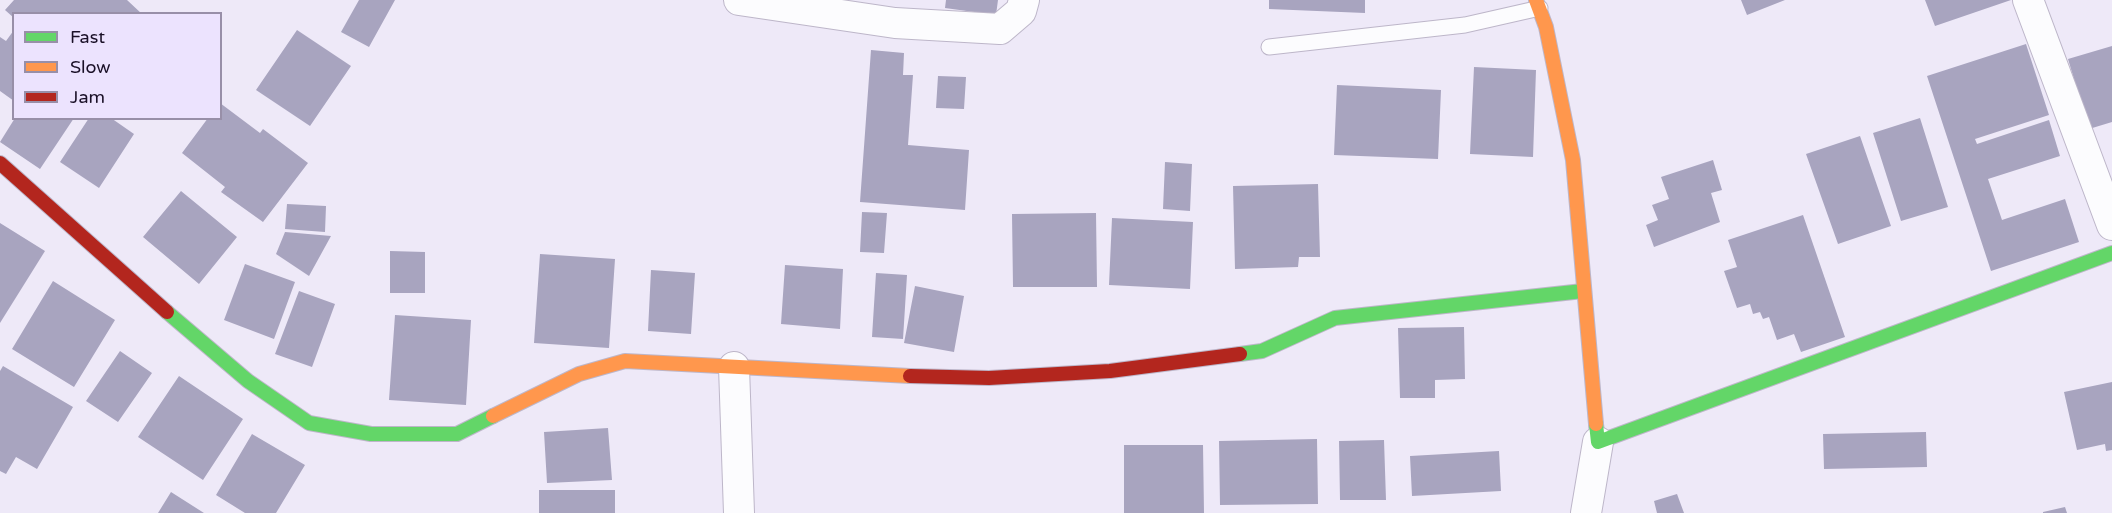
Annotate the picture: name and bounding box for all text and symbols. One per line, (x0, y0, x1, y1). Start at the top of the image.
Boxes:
legend (12, 12, 222, 120)
text: Fast (70, 26, 105, 48)
text: Slow (70, 56, 111, 78)
text: Jam (70, 86, 105, 108)

